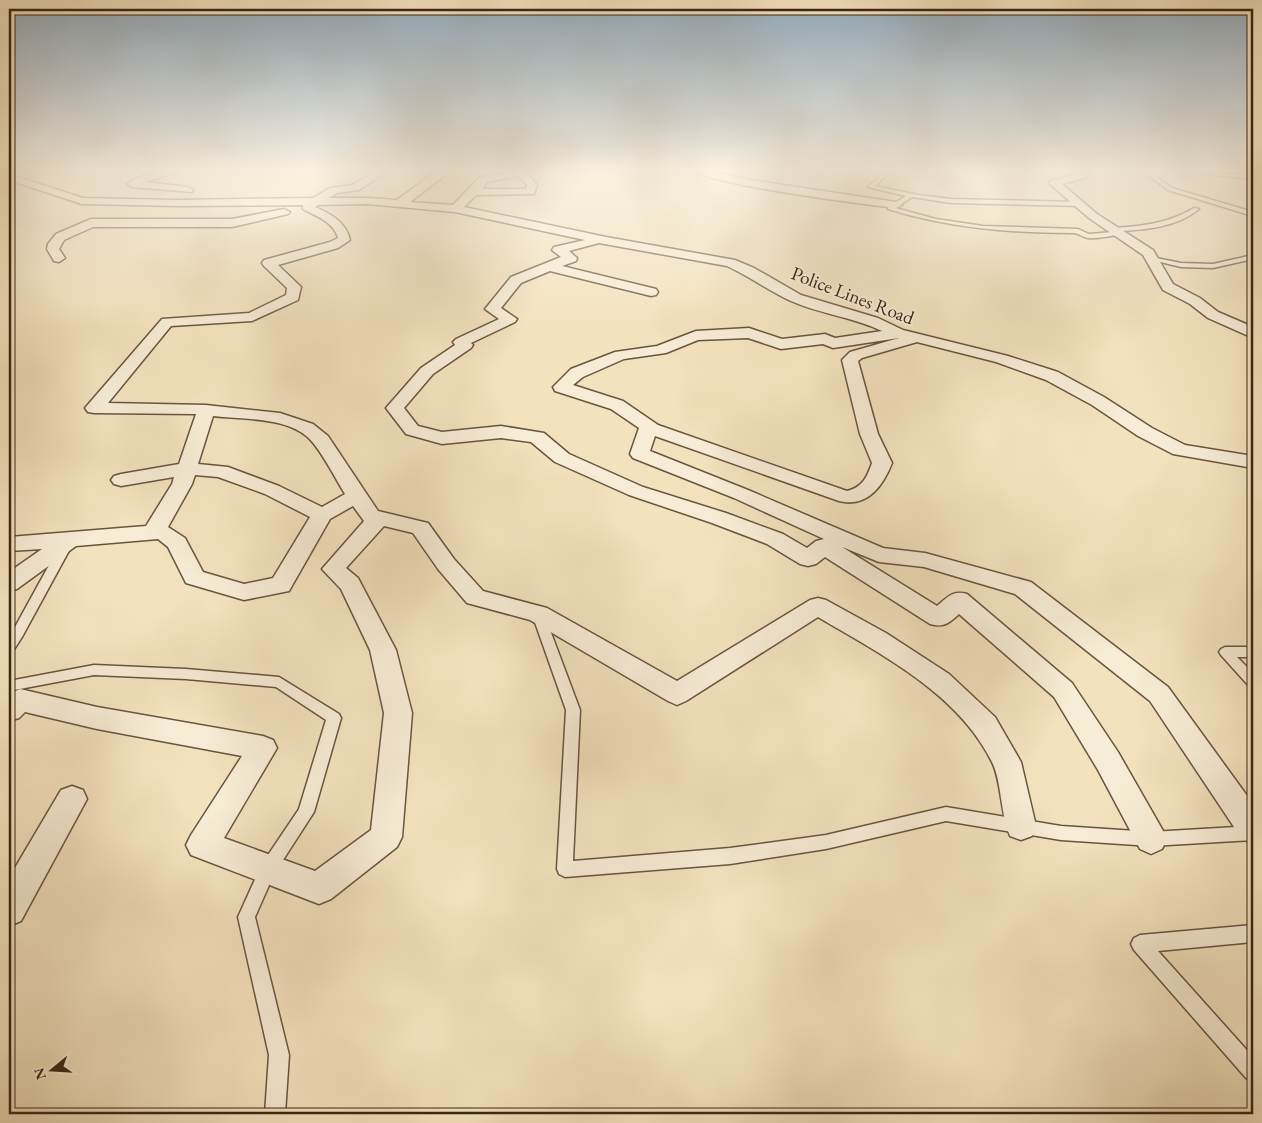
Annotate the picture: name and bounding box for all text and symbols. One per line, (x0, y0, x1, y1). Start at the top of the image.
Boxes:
street label: Police Lines Road (788, 261, 918, 330)
north arrow (28, 1046, 78, 1096)
text: N (29, 1065, 50, 1082)

